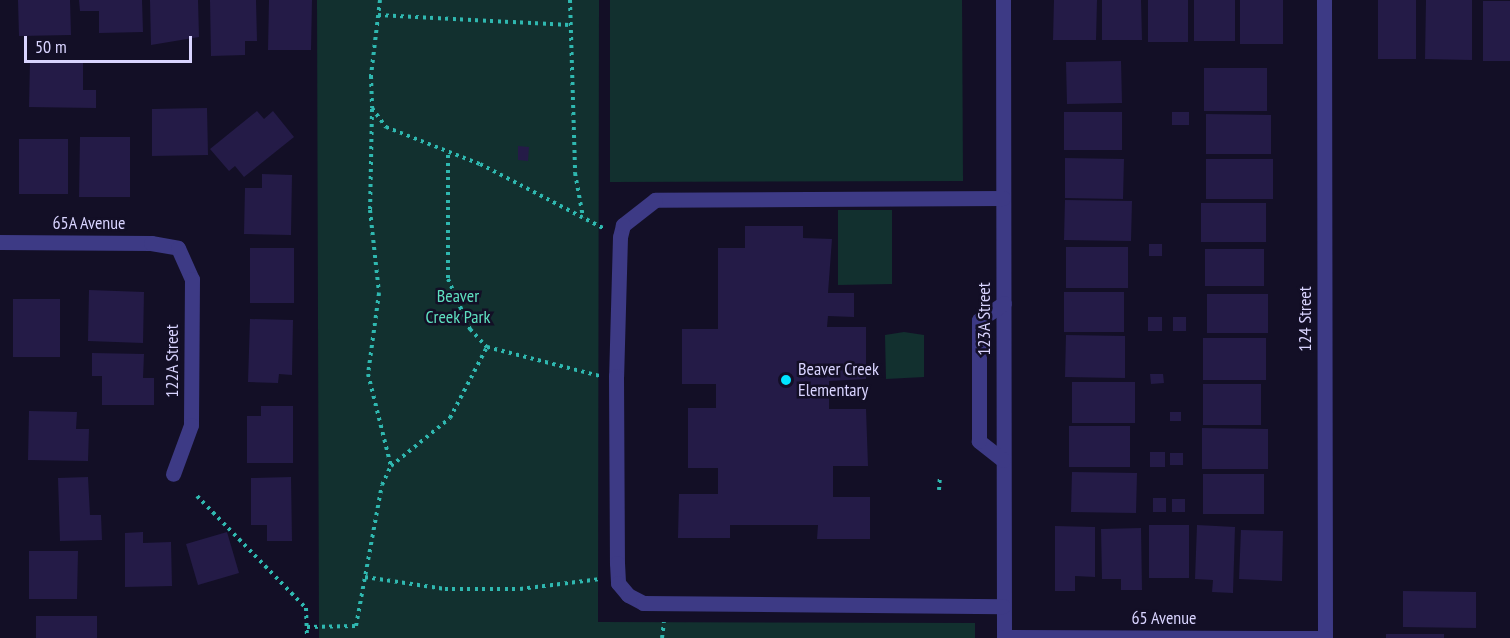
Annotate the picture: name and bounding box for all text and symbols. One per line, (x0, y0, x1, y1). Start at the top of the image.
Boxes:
scale bar (27, 24, 195, 62)
text: 50 m (35, 35, 67, 58)
street label: 65A Avenue (52, 212, 126, 234)
street label: 123A Street (973, 282, 995, 356)
park label: Beaver Creek Park (425, 286, 491, 328)
street label: 124 Street (1294, 286, 1316, 352)
street label: 122A Street (161, 324, 183, 398)
place label: Beaver Creek Elementary (798, 359, 879, 401)
marker: Beaver Creek Elementary (779, 373, 793, 387)
street label: 65 Avenue (1131, 607, 1197, 629)

